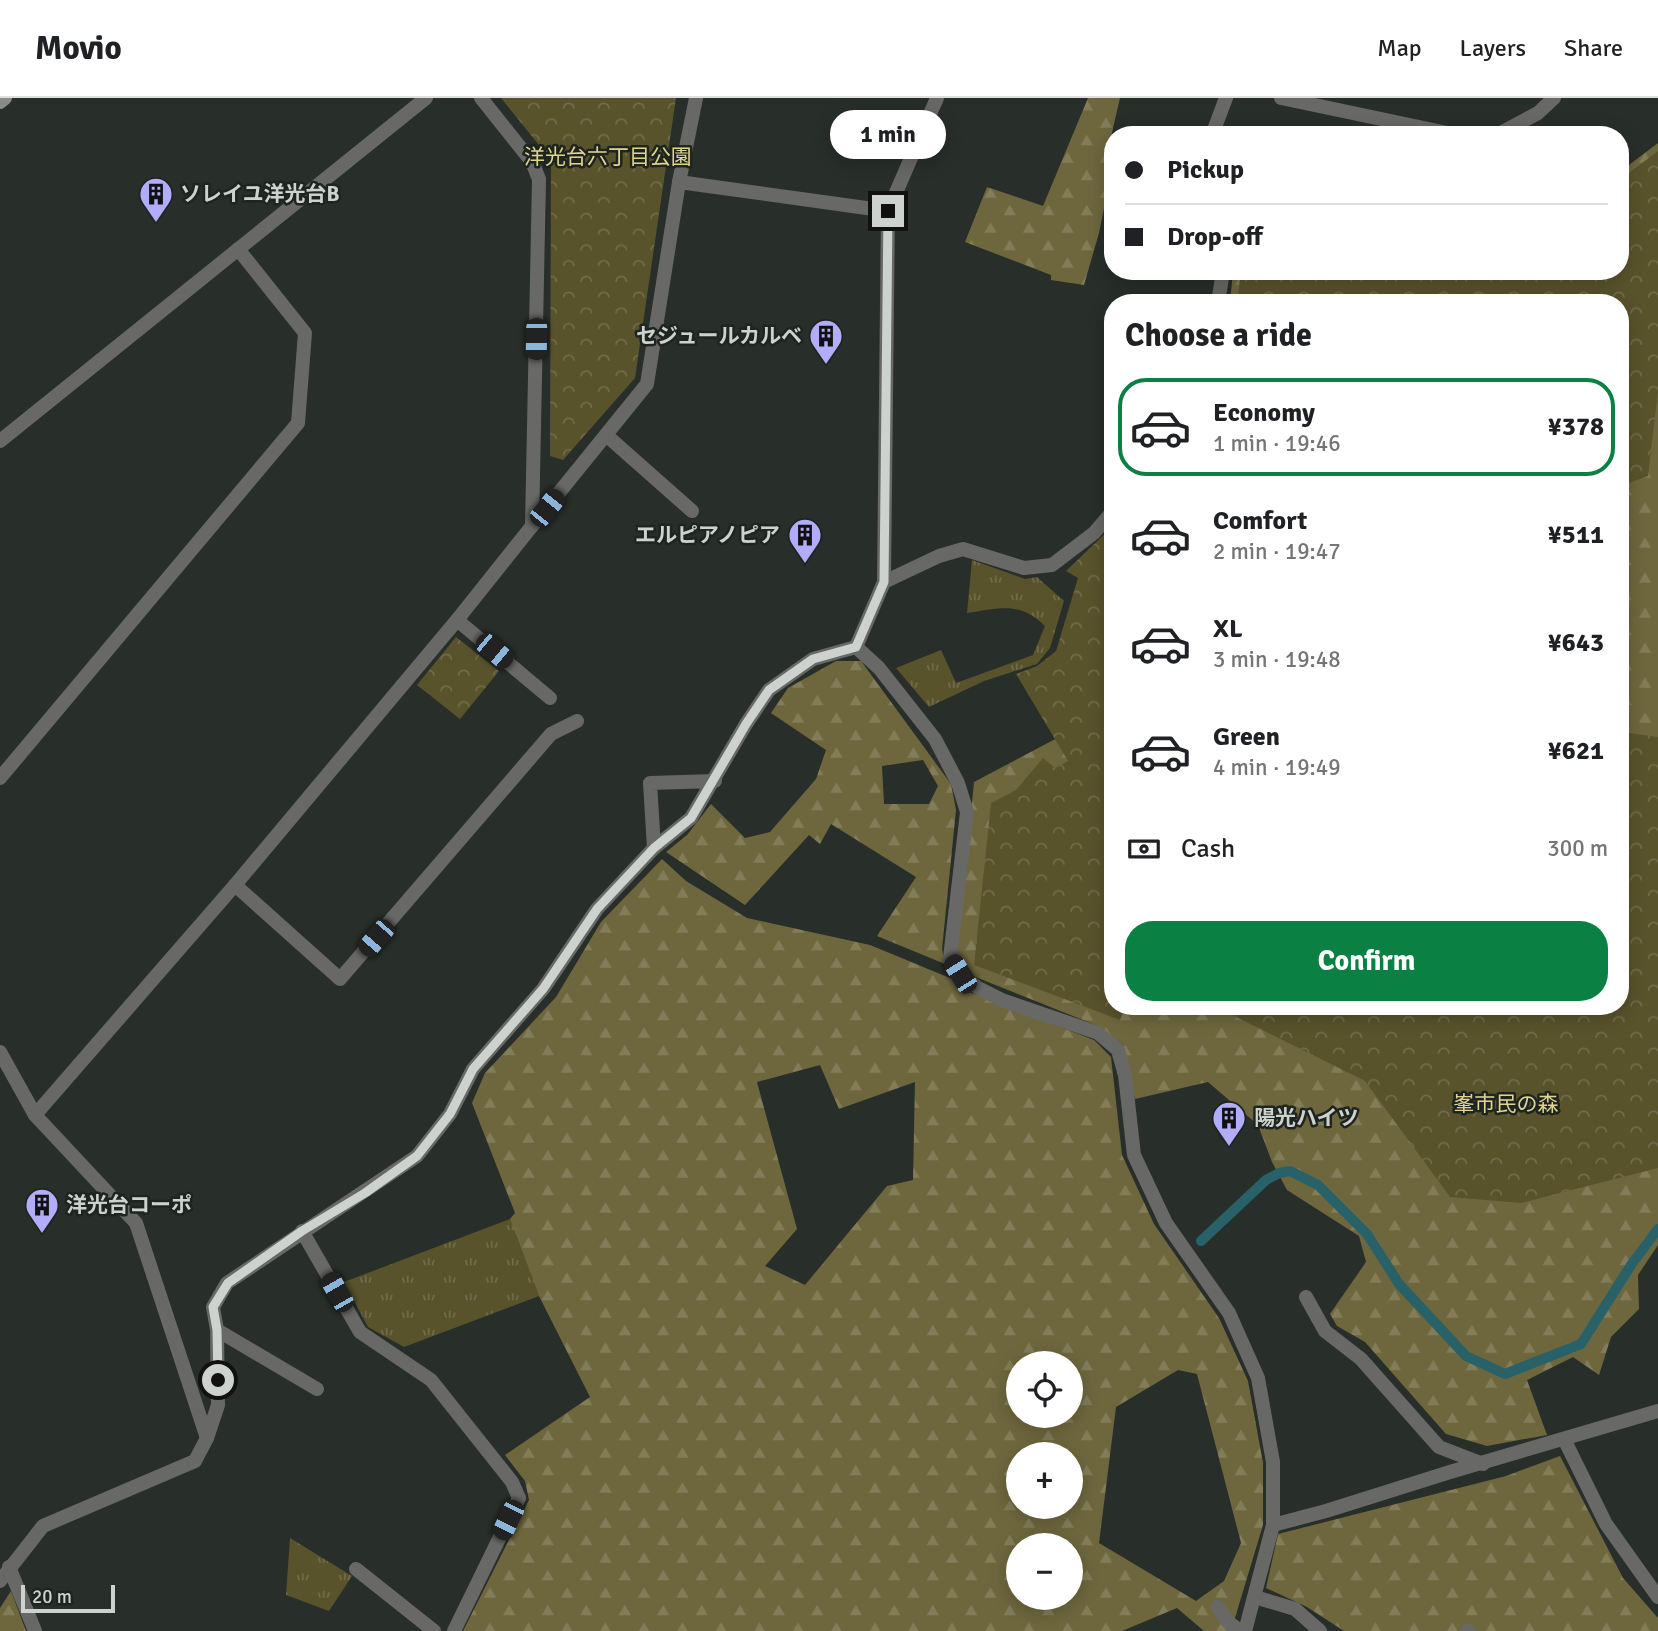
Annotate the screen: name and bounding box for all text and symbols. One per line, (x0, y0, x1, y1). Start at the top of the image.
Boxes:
text: Movio (35, 28, 122, 69)
text: Map (1377, 33, 1422, 63)
text: Layers (1460, 33, 1526, 63)
text: Share (1564, 33, 1623, 63)
callout: 1 min (830, 109, 946, 158)
text: 1 min (860, 120, 916, 149)
park label: 洋光台六丁目公園 (524, 144, 692, 170)
text: Pickup (1167, 154, 1244, 186)
building icon: ソレイユ洋光台B (137, 175, 175, 224)
place label: ソレイユ洋光台B (180, 181, 340, 207)
route end (872, 195, 904, 227)
text: Drop-off (1167, 221, 1263, 253)
text: Choose a ride (1125, 316, 1312, 355)
building icon: セジュールカルベ (807, 317, 845, 366)
car (526, 318, 547, 360)
place label: セジュールカルベ (636, 323, 802, 349)
icon: car (1129, 396, 1192, 459)
text: Economy (1213, 397, 1315, 429)
text: ¥378 (1548, 411, 1604, 443)
text: 1 min · 19:46 (1213, 429, 1341, 458)
car (526, 485, 569, 531)
icon: car (1129, 504, 1192, 567)
text: Comfort (1213, 505, 1307, 537)
building icon: エルピアノピア (786, 516, 824, 565)
text: ¥511 (1548, 519, 1604, 551)
place label: エルピアノピア (635, 522, 780, 548)
text: 2 min · 19:47 (1213, 537, 1341, 566)
icon: car (1129, 612, 1192, 675)
text: XL (1213, 613, 1243, 645)
text: ¥643 (1548, 627, 1604, 659)
car (472, 629, 517, 673)
text: 3 min · 19:48 (1213, 645, 1341, 674)
icon: car (1129, 720, 1192, 783)
text: Green (1213, 721, 1280, 753)
text: ¥621 (1548, 735, 1604, 767)
text: 4 min · 19:49 (1213, 753, 1341, 782)
icon: cash (1125, 830, 1163, 868)
text: Cash (1181, 833, 1235, 865)
text: 300 m (1547, 834, 1608, 863)
car (355, 915, 398, 961)
button: Confirm (1125, 921, 1608, 1001)
car (940, 951, 981, 997)
park label: 峯市民の森 (1454, 1091, 1559, 1117)
building icon: 陽光ハイツ (1210, 1099, 1248, 1148)
place label: 陽光ハイツ (1254, 1105, 1359, 1131)
building icon: 洋光台コーポ (23, 1186, 61, 1235)
place label: 洋光台コーポ (66, 1192, 192, 1218)
car (318, 1269, 357, 1315)
map controls (1006, 1351, 1083, 1610)
button: locate (1006, 1351, 1083, 1428)
route start (202, 1364, 234, 1396)
button: + (1006, 1442, 1083, 1519)
car (490, 1497, 527, 1543)
button: − (1006, 1533, 1083, 1610)
scale bar (21, 1582, 116, 1614)
text: 20 m (32, 1585, 72, 1609)

